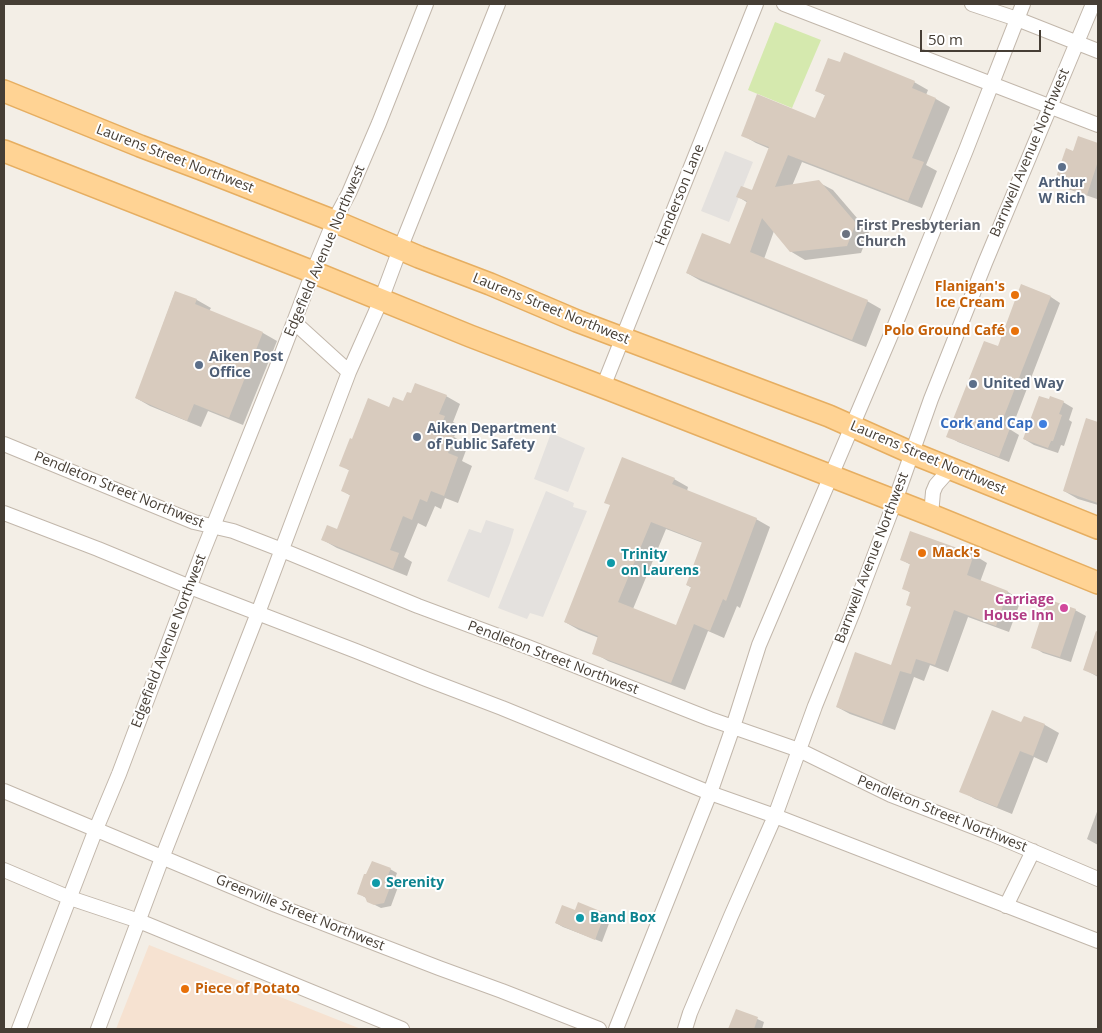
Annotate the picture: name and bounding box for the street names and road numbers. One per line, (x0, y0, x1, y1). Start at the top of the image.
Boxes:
street label: Barnwell Avenue Northwest (987, 66, 1073, 240)
street label: Laurens Street Northwest (94, 121, 256, 197)
street label: Henderson Lane (652, 142, 708, 248)
street label: Edgefield Avenue Northwest (281, 163, 369, 339)
street label: Laurens Street Northwest (470, 270, 632, 348)
street label: Laurens Street Northwest (848, 418, 1008, 498)
street label: Pendleton Street Northwest (32, 448, 206, 532)
street label: Barnwell Avenue Northwest (832, 470, 912, 646)
street label: Edgefield Avenue Northwest (128, 552, 210, 730)
street label: Pendleton Street Northwest (465, 618, 641, 698)
street label: Pendleton Street Northwest (855, 772, 1029, 856)
street label: Greenville Street Northwest (213, 871, 387, 955)

